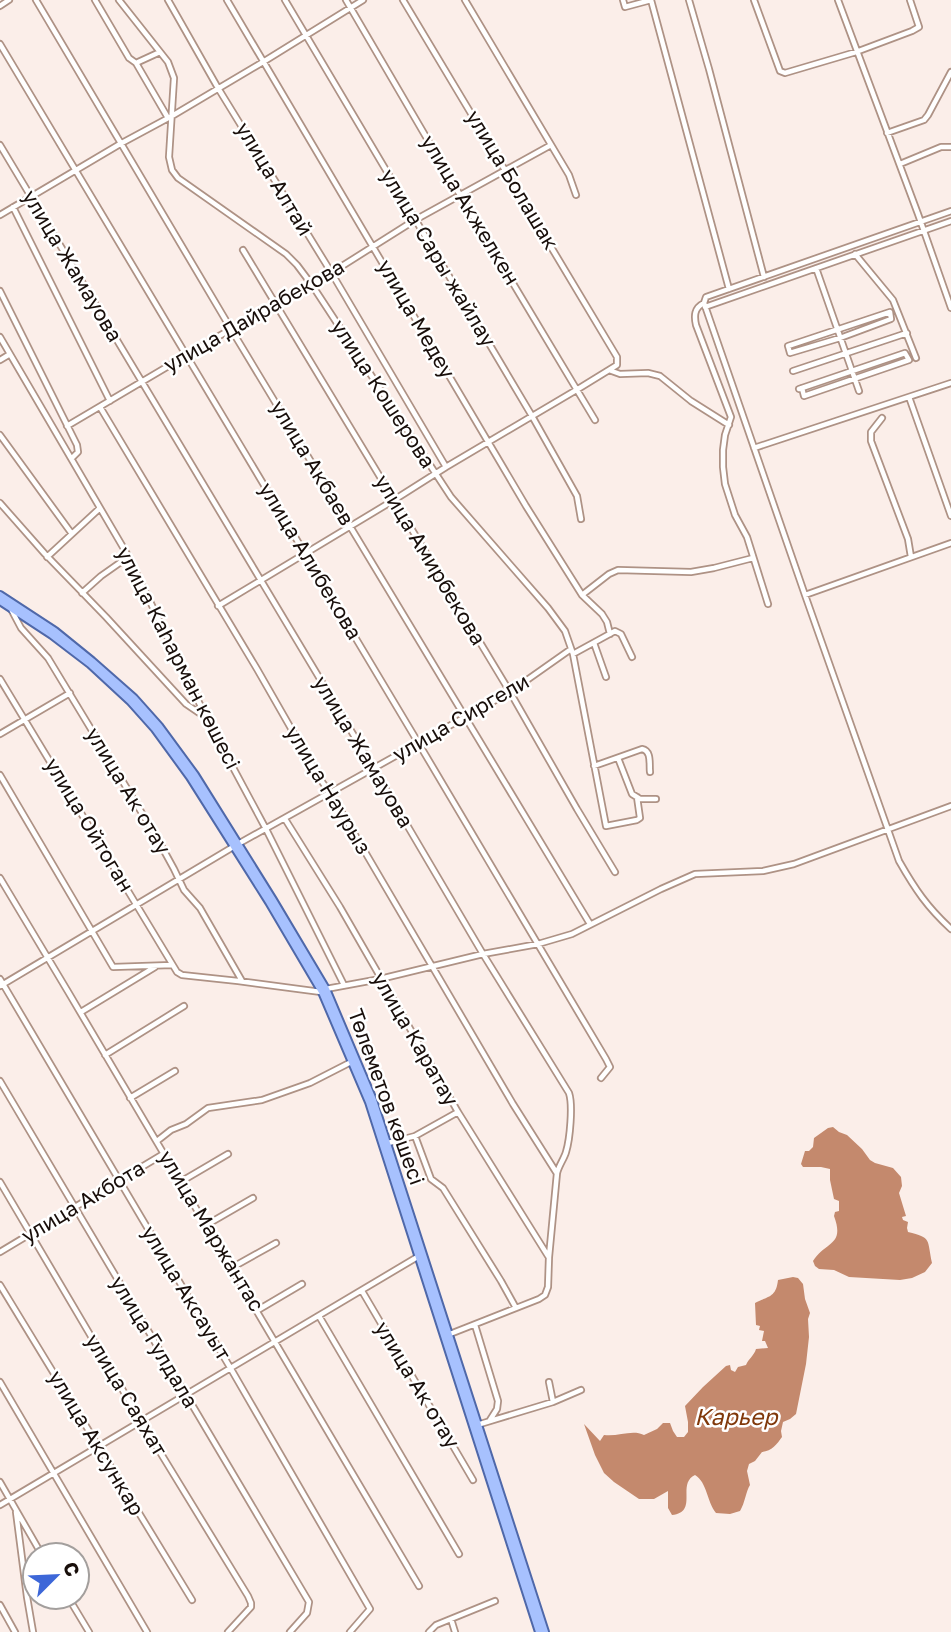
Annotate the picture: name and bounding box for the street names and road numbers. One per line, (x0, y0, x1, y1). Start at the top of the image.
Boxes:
street label: улица Болашак (461, 105, 565, 254)
street label: улица Алтай (231, 117, 319, 240)
street label: улица Акжелкен (416, 130, 526, 289)
street label: улица Сары жайлау (375, 164, 502, 351)
street label: улица Жамауова (17, 185, 129, 346)
street label: улица Дайрабекова (159, 253, 348, 377)
street label: улица Медеу (372, 254, 461, 383)
street label: улица Кошерова (326, 314, 442, 473)
street label: улица Акбаев (265, 395, 360, 530)
street label: улица Амирбекова (370, 469, 492, 649)
street label: улица Алибекова (254, 477, 368, 644)
street label: улица Каһарман көшесі (111, 542, 246, 773)
street label: улица Сиргели (388, 668, 533, 767)
street label: улица Жамауова (308, 671, 420, 832)
street label: улица Наурыз (280, 721, 377, 858)
street label: улица Ак отау (81, 722, 177, 859)
street label: улица Ойтоган (40, 753, 140, 896)
street label: улица Каратау (367, 967, 465, 1110)
street label: Төлеметов көшесі (343, 1005, 431, 1188)
street label: улица Маржантас (153, 1145, 270, 1316)
street label: улица Акбота (16, 1154, 149, 1248)
street label: улица Аксауыт (136, 1220, 237, 1365)
street label: улица Гулдала (105, 1271, 204, 1412)
street label: улица Ак отау (370, 1316, 466, 1453)
street label: улица Саяхат (80, 1329, 174, 1460)
street label: улица Аксункар (43, 1365, 150, 1520)

